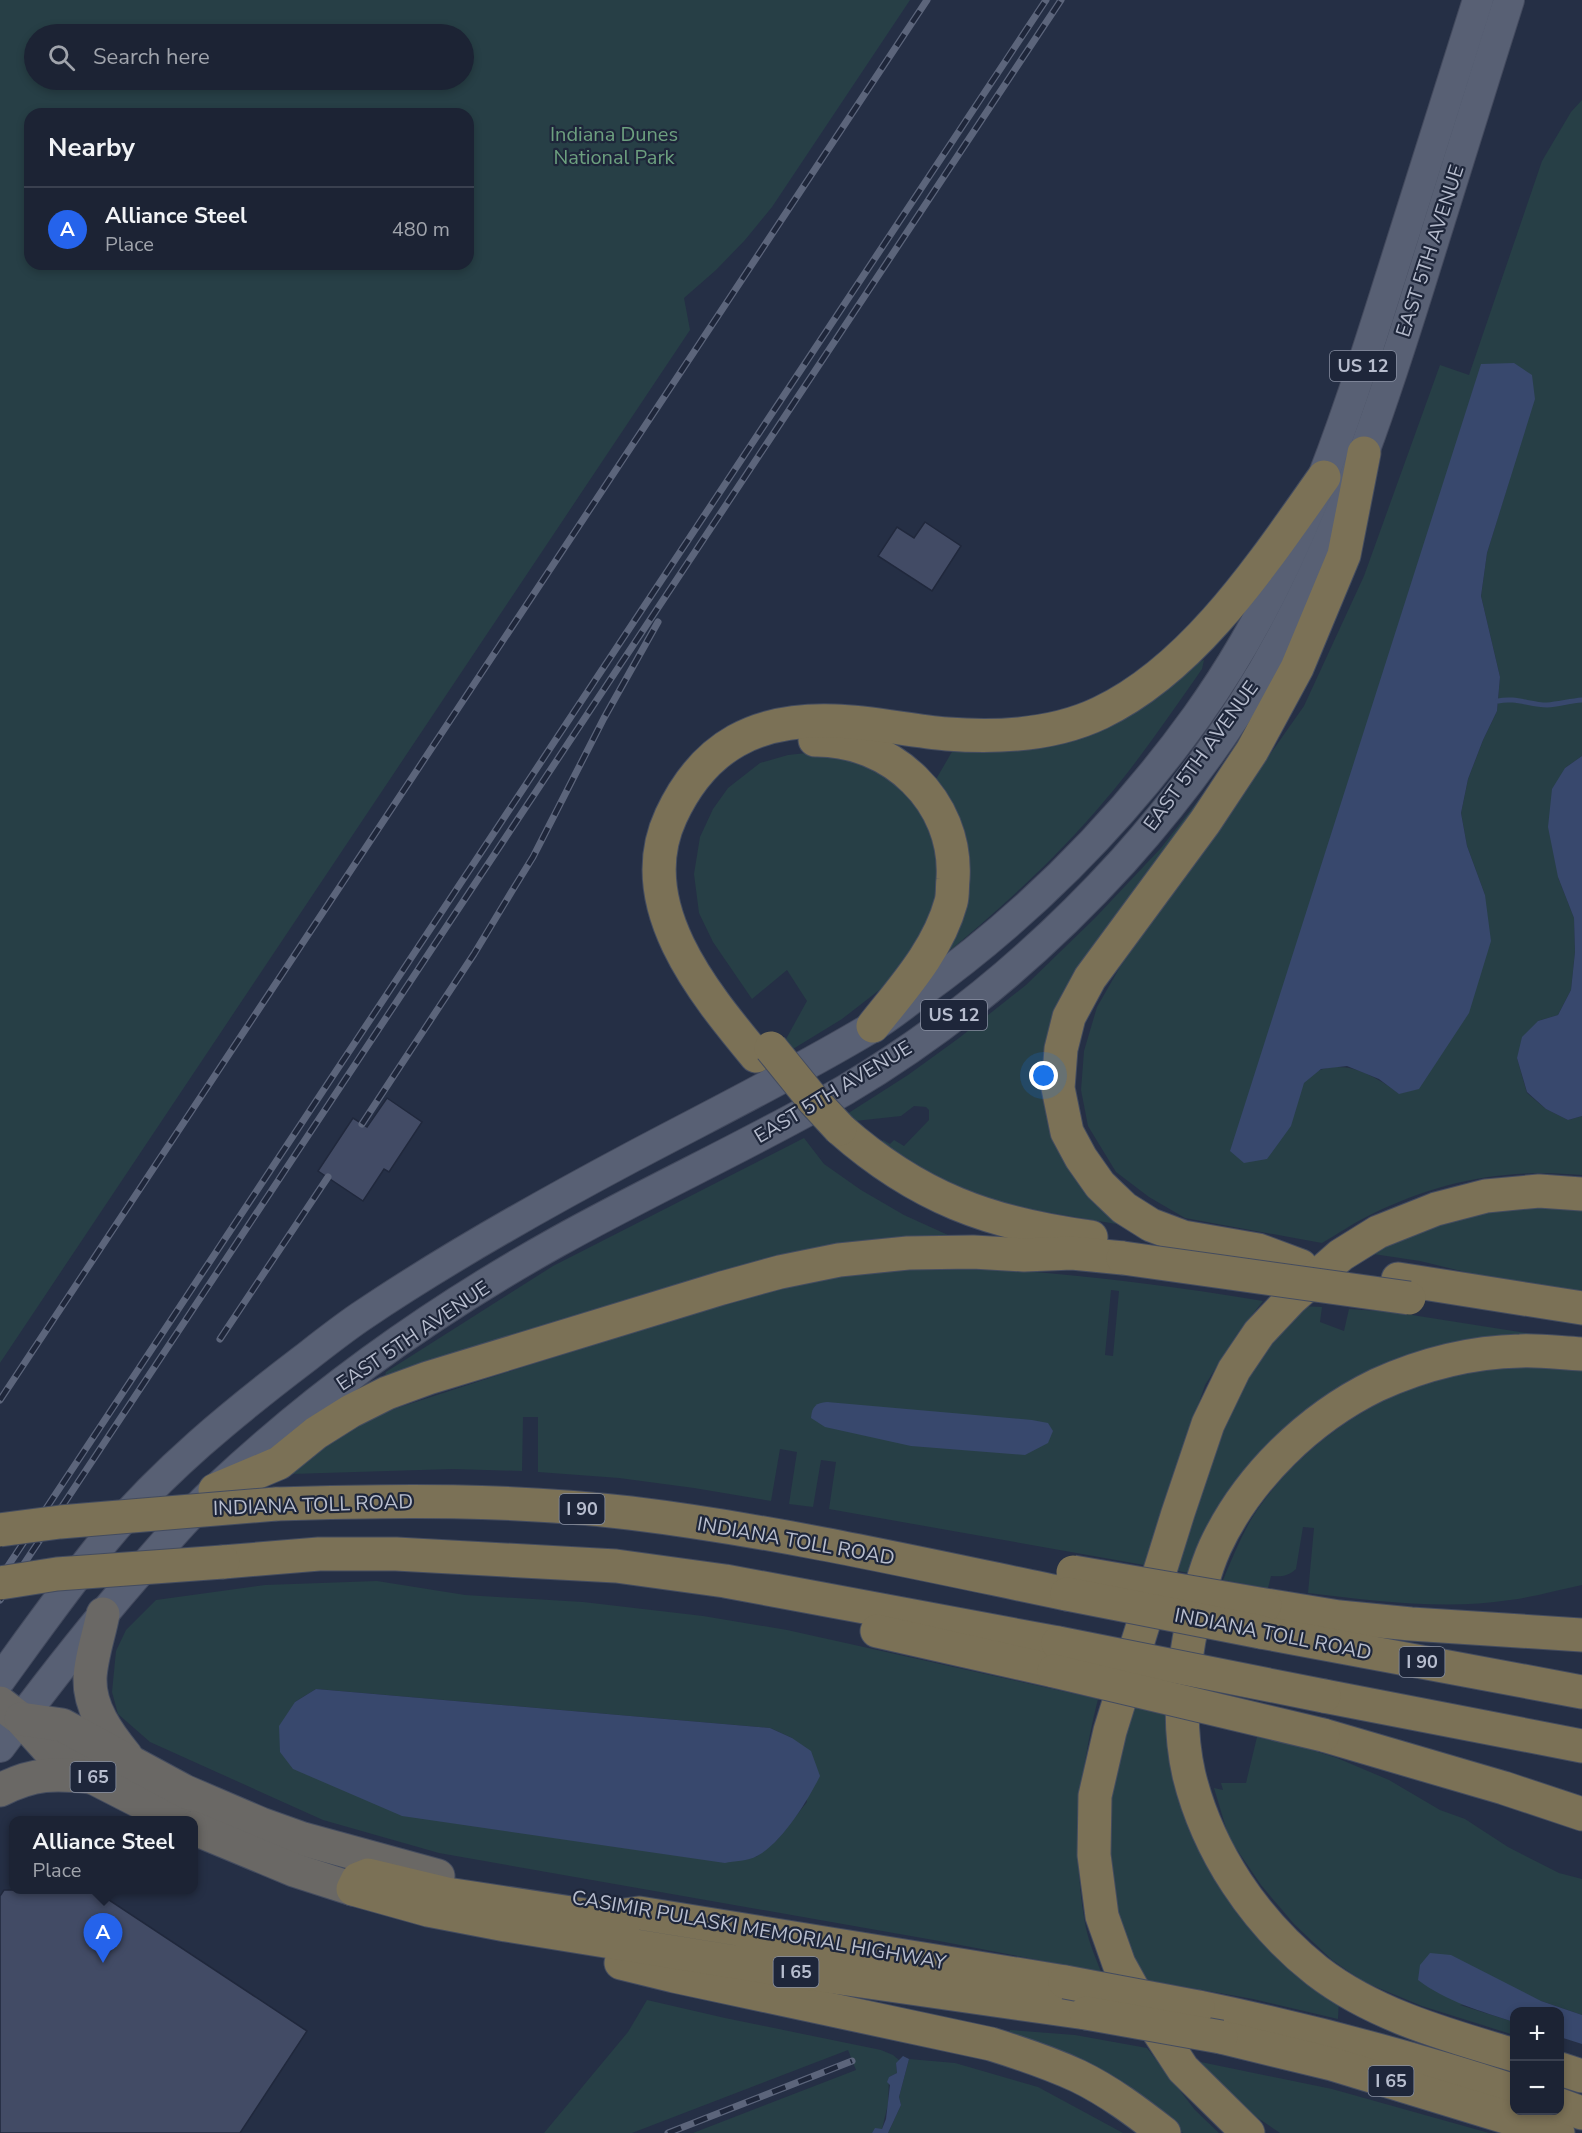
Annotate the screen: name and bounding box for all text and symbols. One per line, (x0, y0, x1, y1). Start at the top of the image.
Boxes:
search box (24, 24, 474, 90)
icon: search (45, 41, 78, 74)
text: Search here (93, 42, 210, 72)
park label: Indiana Dunes National Park (550, 121, 678, 171)
text: Nearby (48, 130, 135, 165)
street label: EAST 5TH AVENUE (1389, 162, 1471, 340)
text: Alliance Steel (105, 201, 247, 231)
text: A (60, 216, 75, 243)
text: 480 m (392, 216, 450, 243)
text: Place (105, 231, 154, 258)
road number: US 12 (1330, 351, 1396, 381)
street label: EAST 5TH AVENUE (1137, 676, 1265, 836)
road number: US 12 (921, 1000, 987, 1030)
street label: EAST 5TH AVENUE (749, 1034, 917, 1150)
your location (1029, 1061, 1058, 1090)
street label: EAST 5TH AVENUE (331, 1275, 495, 1397)
street label: INDIANA TOLL ROAD (213, 1488, 413, 1522)
road number: I 90 (560, 1494, 604, 1524)
street label: INDIANA TOLL ROAD (695, 1510, 897, 1572)
street label: INDIANA TOLL ROAD (1172, 1602, 1374, 1666)
road number: I 90 (1400, 1647, 1444, 1677)
road number: I 65 (70, 1762, 116, 1792)
popup (9, 1816, 198, 1894)
text: Alliance Steel (33, 1827, 174, 1857)
text: Place (33, 1857, 81, 1884)
street label: CASIMIR PULASKI MEMORIAL HIGHWAY (570, 1884, 949, 1976)
pin: A (84, 1914, 122, 1963)
road number: I 65 (774, 1957, 818, 1987)
map controls (1510, 2007, 1564, 2115)
button: + (1510, 2007, 1564, 2061)
button: − (1510, 2061, 1564, 2115)
road number: I 65 (1368, 2066, 1414, 2096)

